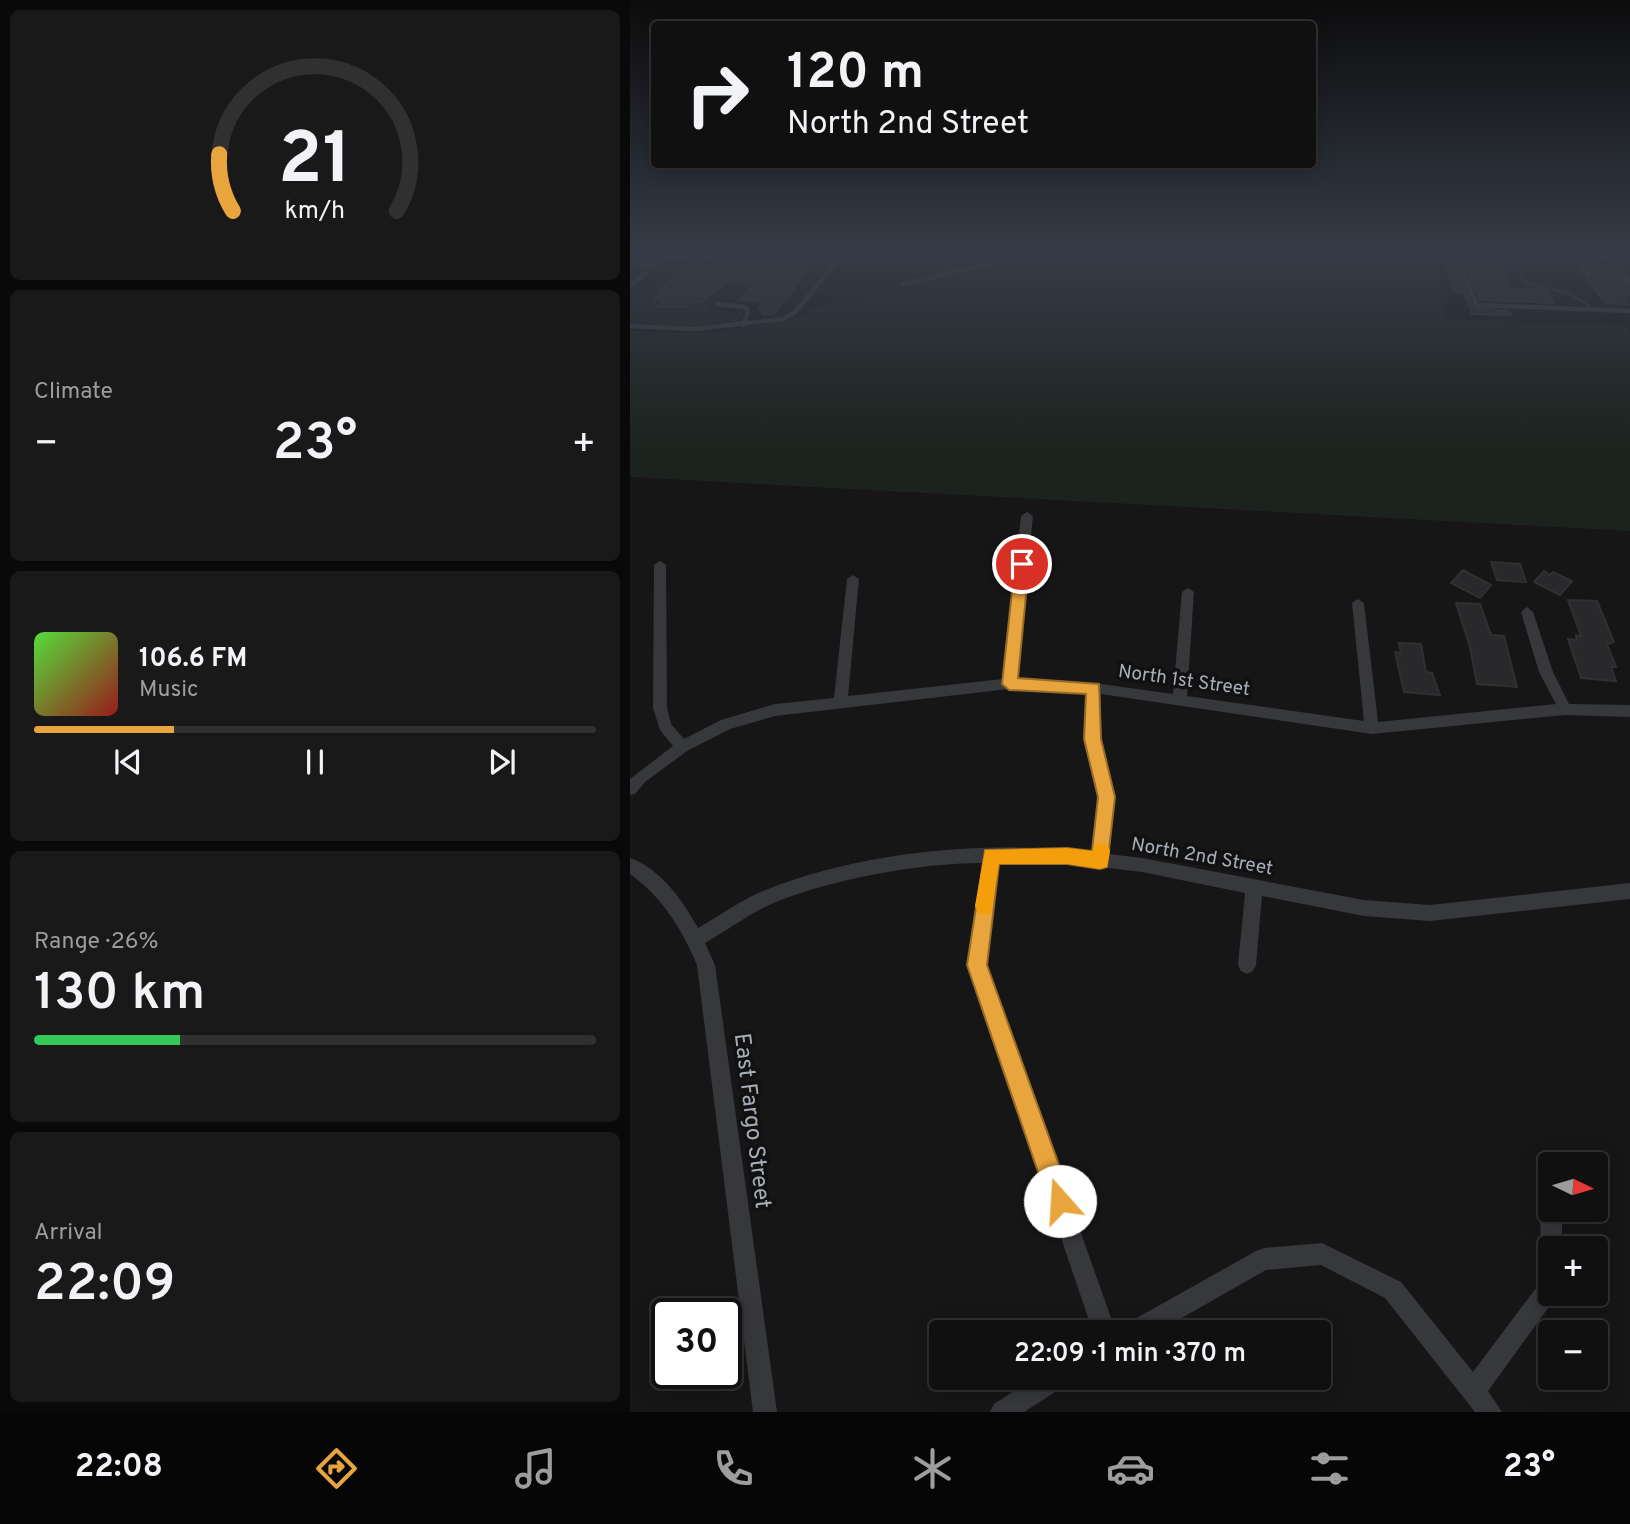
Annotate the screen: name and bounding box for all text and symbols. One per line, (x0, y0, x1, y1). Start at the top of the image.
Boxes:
text: 120 m (787, 44, 924, 106)
icon: right (672, 49, 763, 140)
text: North 2nd Street (787, 105, 1029, 145)
text: 21 (278, 118, 352, 210)
text: km/h (285, 196, 345, 228)
text: Climate (34, 378, 113, 407)
text: 23° (273, 412, 357, 478)
text: − (34, 421, 59, 470)
text: + (571, 421, 596, 470)
pin (992, 534, 1052, 594)
icon: arrive (1003, 545, 1041, 583)
text: 106.6 FM (139, 643, 247, 676)
street label: North 1st Street (1116, 660, 1252, 702)
text: Music (139, 676, 199, 705)
icon: previous (109, 743, 147, 781)
icon: pause (296, 743, 334, 781)
icon: next (483, 743, 521, 781)
street label: North 2nd Street (1129, 833, 1275, 881)
text: Range · 26% (34, 928, 159, 957)
text: 130 km (34, 962, 205, 1028)
street label: East Fargo Street (726, 1032, 776, 1210)
north arrow (1538, 1152, 1608, 1222)
map controls (1538, 1152, 1608, 1390)
position arrow (1023, 1164, 1097, 1238)
text: Arrival (34, 1219, 103, 1248)
button: + (1538, 1236, 1608, 1306)
text: 22:09 (34, 1253, 176, 1319)
speed limit sign: 30 (651, 1298, 742, 1389)
button: − (1538, 1320, 1608, 1390)
text: 22:09 · 1 min · 370 m (1014, 1338, 1246, 1371)
icon: directions (312, 1444, 361, 1493)
icon: music (511, 1444, 560, 1493)
icon: phone (709, 1444, 758, 1493)
icon: climate (908, 1444, 957, 1493)
icon: car (1106, 1444, 1155, 1493)
icon: filters (1305, 1444, 1354, 1493)
text: 22:08 (75, 1448, 163, 1488)
text: 23° (1503, 1448, 1555, 1488)

